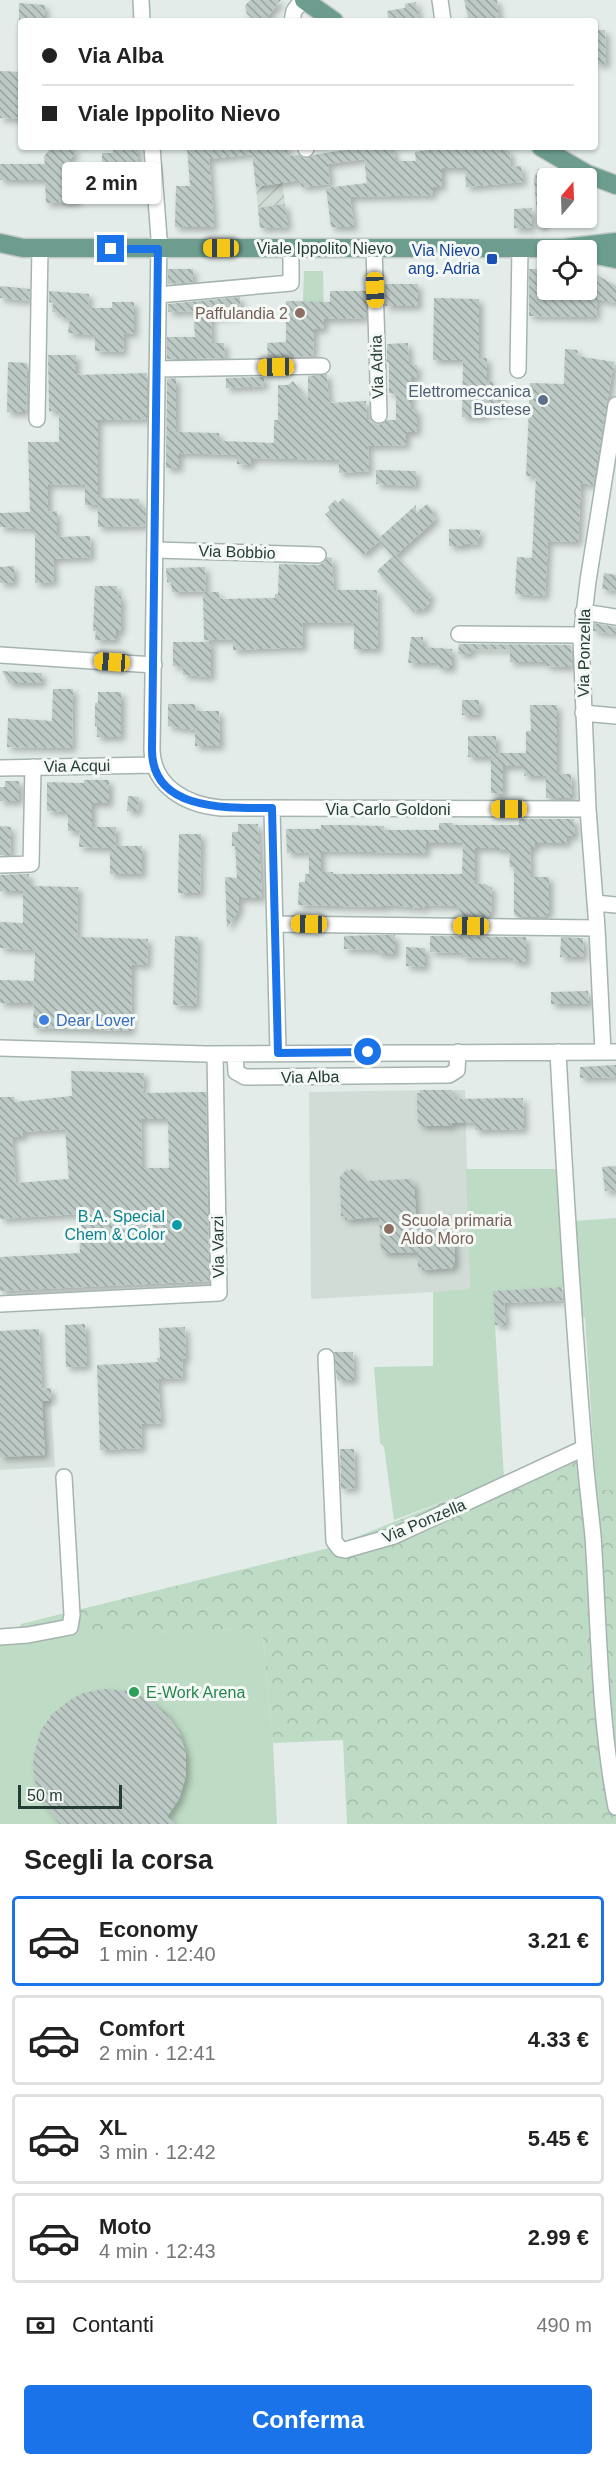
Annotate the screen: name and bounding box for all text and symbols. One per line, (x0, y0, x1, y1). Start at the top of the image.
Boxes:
text: Via Alba (78, 43, 164, 68)
text: Viale Ippolito Nievo (78, 101, 281, 126)
callout: 2 min (62, 162, 160, 204)
north arrow (537, 168, 597, 228)
map controls (537, 168, 597, 300)
text: 2 min (85, 172, 138, 194)
route end (97, 235, 124, 262)
car (203, 239, 239, 257)
street label: Viale Ippolito Nievo (257, 240, 393, 257)
button: locate (537, 240, 597, 300)
place label: Via Nievo ang. Adria (408, 242, 480, 277)
marker: Via Nievo ang. Adria (485, 252, 499, 266)
car (365, 272, 385, 308)
place label: Paffulandia 2 (195, 305, 288, 322)
marker: Paffulandia 2 (293, 306, 307, 320)
street label: Via Adria (367, 335, 387, 399)
car (258, 358, 294, 376)
place label: Elettromeccanica Bustese (408, 383, 531, 418)
marker: Elettromeccanica Bustese (536, 393, 550, 407)
street label: Via Bobbio (198, 542, 276, 562)
street label: Via Ponzella (575, 608, 593, 697)
car (93, 652, 131, 672)
street label: Via Acqui (44, 757, 110, 775)
car (491, 800, 527, 818)
street label: Via Carlo Goldoni (325, 801, 451, 818)
car (291, 915, 327, 933)
car (453, 917, 489, 935)
place label: Dear Lover (56, 1012, 136, 1029)
marker: Dear Lover (37, 1013, 51, 1027)
route start (354, 1038, 381, 1065)
street label: Via Alba (281, 1068, 339, 1086)
place label: B.A. Special Chem & Color (65, 1208, 166, 1243)
place label: Scuola primaria Aldo Moro (401, 1212, 512, 1247)
street label: Via Varzi (209, 1216, 227, 1278)
marker: B.A. Special Chem & Color (170, 1218, 184, 1232)
marker: Scuola primaria Aldo Moro (382, 1222, 396, 1236)
street label: Via Ponzella (380, 1496, 468, 1546)
place label: E-Work Arena (146, 1684, 245, 1701)
marker: E-Work Arena (127, 1685, 141, 1699)
scale bar (18, 1782, 122, 1810)
text: 50 m (27, 1787, 63, 1804)
text: Scegli la corsa (24, 1845, 213, 1875)
icon: car (27, 1914, 81, 1968)
text: Economy (99, 1917, 198, 1942)
text: 3.21 € (528, 1928, 589, 1953)
text: 1 min · 12:40 (99, 1943, 216, 1965)
icon: car (27, 2013, 81, 2067)
text: Comfort (99, 2016, 185, 2041)
text: 4.33 € (528, 2027, 589, 2052)
text: 2 min · 12:41 (99, 2042, 216, 2064)
icon: car (27, 2112, 81, 2166)
text: XL (99, 2115, 127, 2140)
text: 5.45 € (528, 2126, 589, 2151)
text: 3 min · 12:42 (99, 2141, 216, 2163)
icon: car (27, 2211, 81, 2265)
text: Moto (99, 2214, 152, 2239)
text: 2.99 € (528, 2225, 589, 2250)
text: 4 min · 12:43 (99, 2240, 216, 2262)
icon: cash (24, 2309, 57, 2342)
text: Contanti (72, 2312, 154, 2337)
text: 490 m (536, 2314, 592, 2336)
button: Conferma (24, 2385, 592, 2454)

